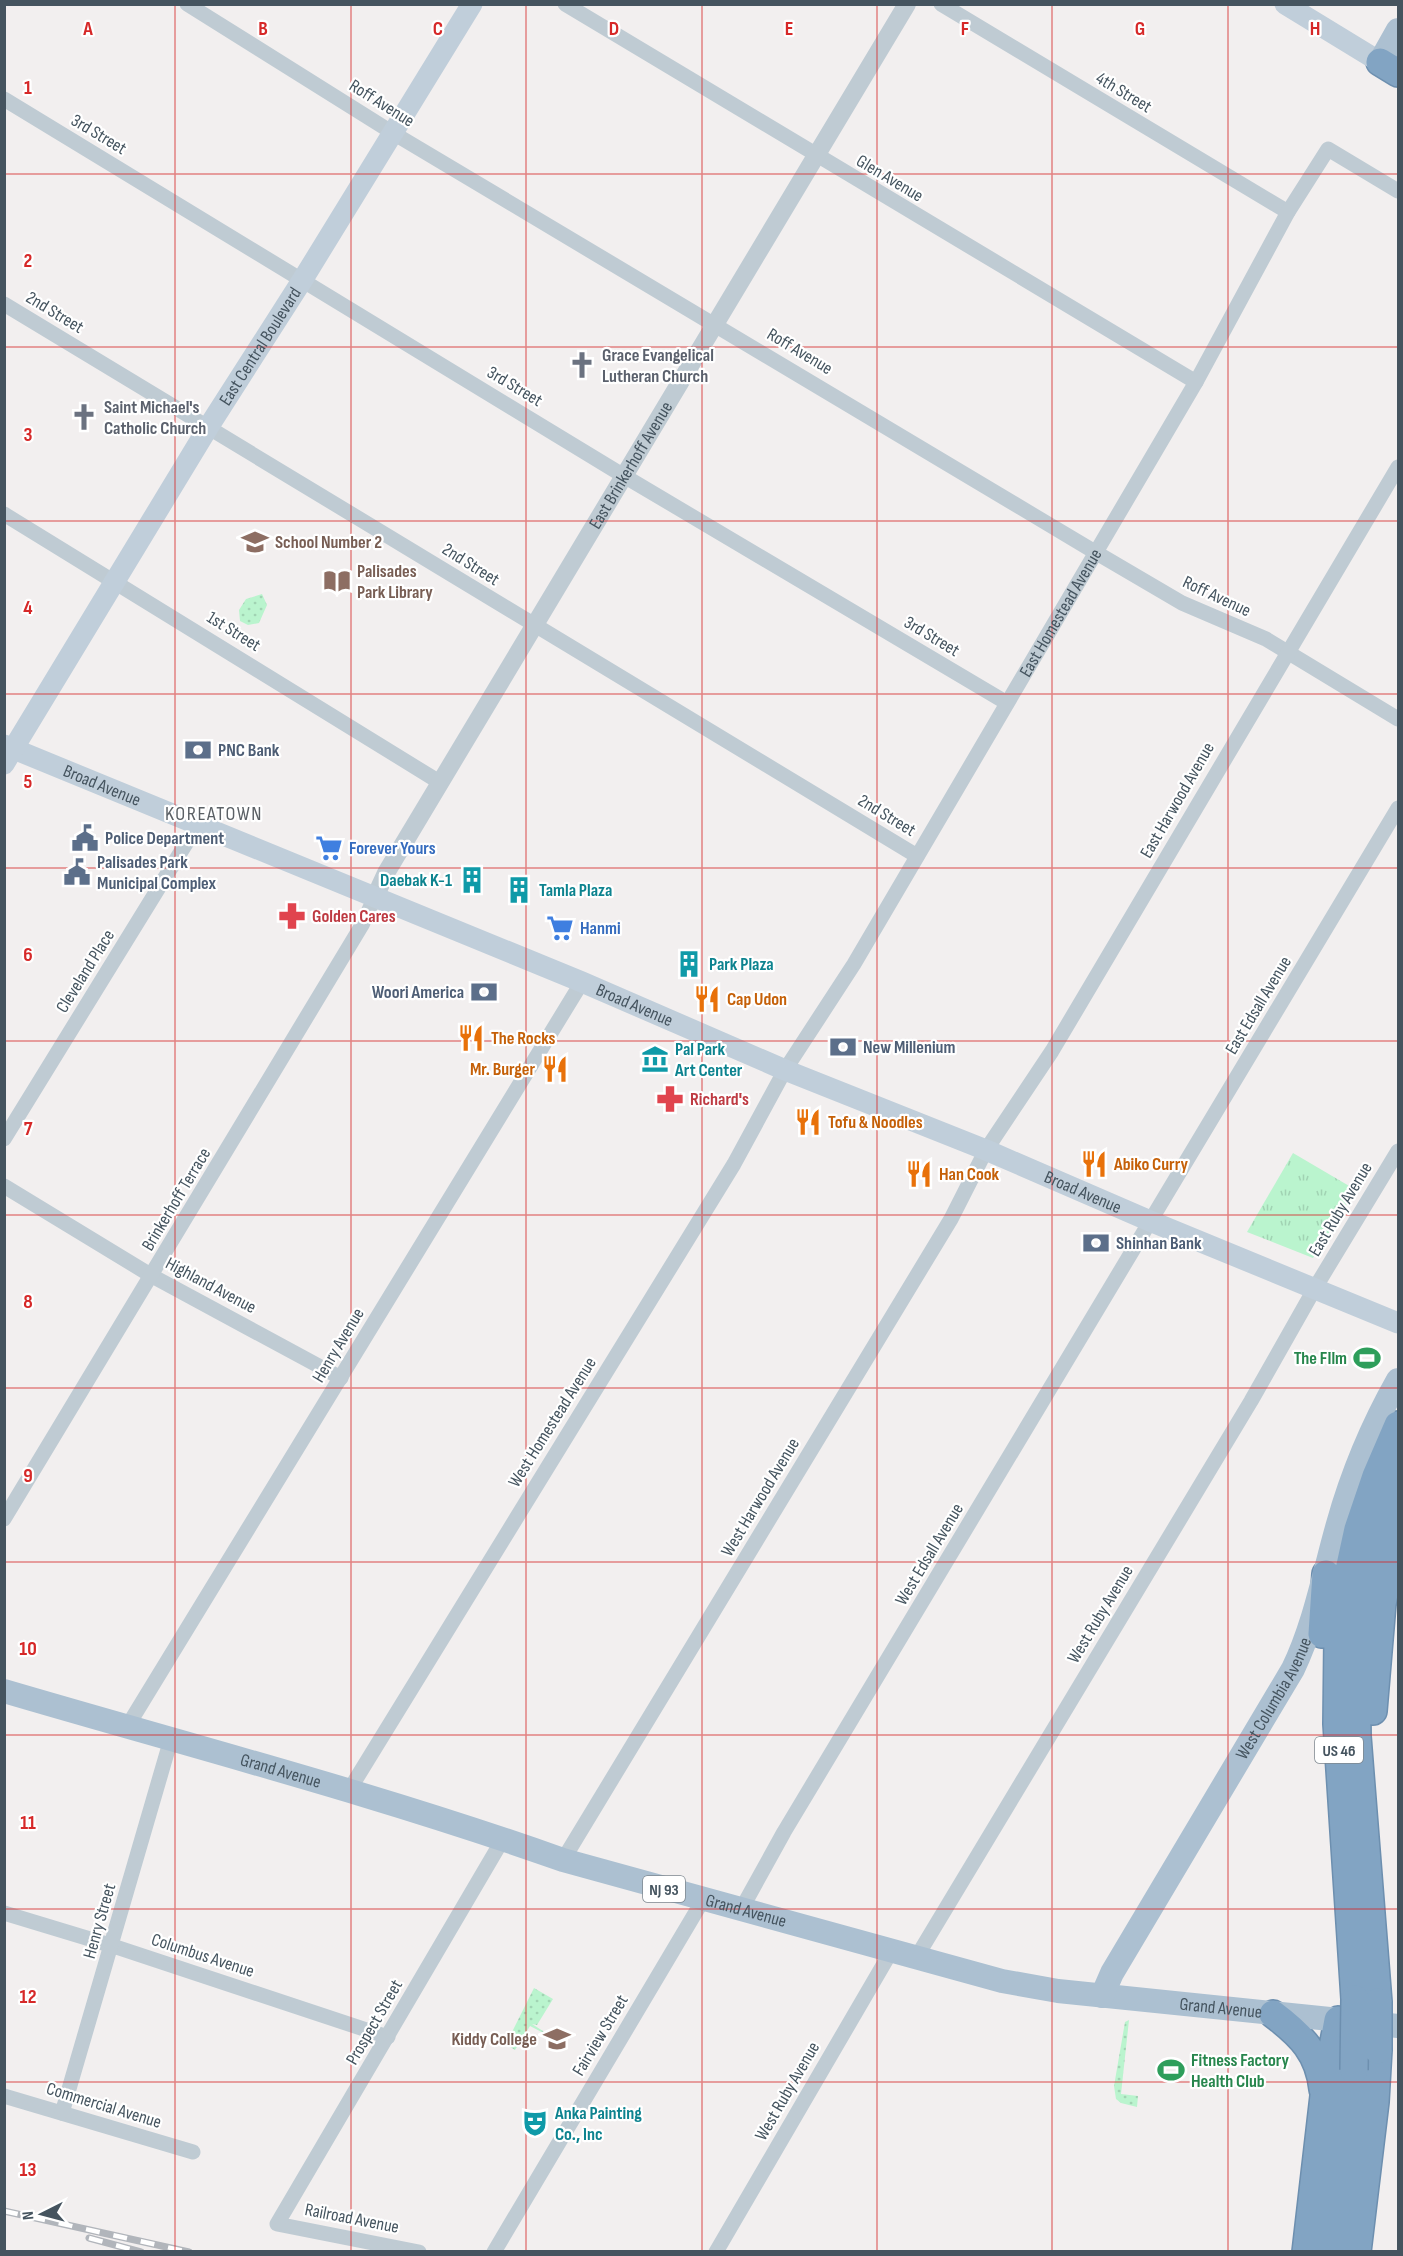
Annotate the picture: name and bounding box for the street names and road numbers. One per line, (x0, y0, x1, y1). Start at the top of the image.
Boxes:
street label: 4th Street (1092, 68, 1156, 118)
street label: Roff Avenue (345, 75, 418, 132)
street label: 3rd Street (67, 110, 131, 159)
street label: Glen Avenue (853, 150, 927, 207)
street label: East Central Boulevard (215, 284, 306, 409)
street label: 2nd Street (22, 287, 88, 338)
street label: Roff Avenue (763, 324, 836, 379)
street label: 3rd Street (483, 362, 547, 411)
street label: East Brinkerhoff Avenue (585, 398, 677, 533)
street label: 2nd Street (438, 539, 504, 590)
street label: East Homestead Avenue (1015, 545, 1107, 681)
street label: Roff Avenue (1179, 572, 1254, 621)
street label: 1st Street (203, 607, 265, 656)
street label: 3rd Street (900, 612, 964, 661)
street label: East Harwood Avenue (1136, 739, 1219, 862)
street label: Broad Avenue (60, 760, 144, 811)
street label: 2nd Street (854, 790, 920, 841)
street label: Cleveland Place (52, 926, 119, 1017)
street label: East Edsall Avenue (1221, 952, 1296, 1058)
street label: Broad Avenue (593, 979, 676, 1031)
street label: Brinkerhoff Terrace (137, 1144, 215, 1254)
street label: East Ruby Avenue (1304, 1158, 1377, 1260)
street label: Broad Avenue (1041, 1167, 1124, 1218)
street label: Highland Avenue (162, 1253, 260, 1318)
street label: Henry Avenue (308, 1304, 369, 1386)
street label: West Homestead Avenue (504, 1353, 601, 1491)
street label: West Harwood Avenue (717, 1434, 804, 1560)
street label: West Edsall Avenue (891, 1499, 968, 1609)
street label: West Ruby Avenue (1063, 1562, 1138, 1667)
street label: West Columbia Avenue (1232, 1635, 1316, 1763)
road number: US 46 (1315, 1737, 1363, 1763)
street label: Grand Avenue (238, 1749, 323, 1793)
road number: NJ 93 (643, 1876, 685, 1902)
street label: Henry Street (79, 1881, 120, 1961)
street label: Grand Avenue (703, 1890, 789, 1932)
street label: Columbus Avenue (149, 1929, 257, 1982)
street label: Prospect Street (342, 1976, 407, 2068)
street label: Fairview Street (568, 1991, 633, 2079)
street label: Grand Avenue (1178, 1994, 1263, 2023)
street label: West Ruby Avenue (751, 2038, 824, 2144)
street label: Commercial Avenue (44, 2078, 164, 2133)
street label: Railroad Avenue (303, 2199, 401, 2238)

